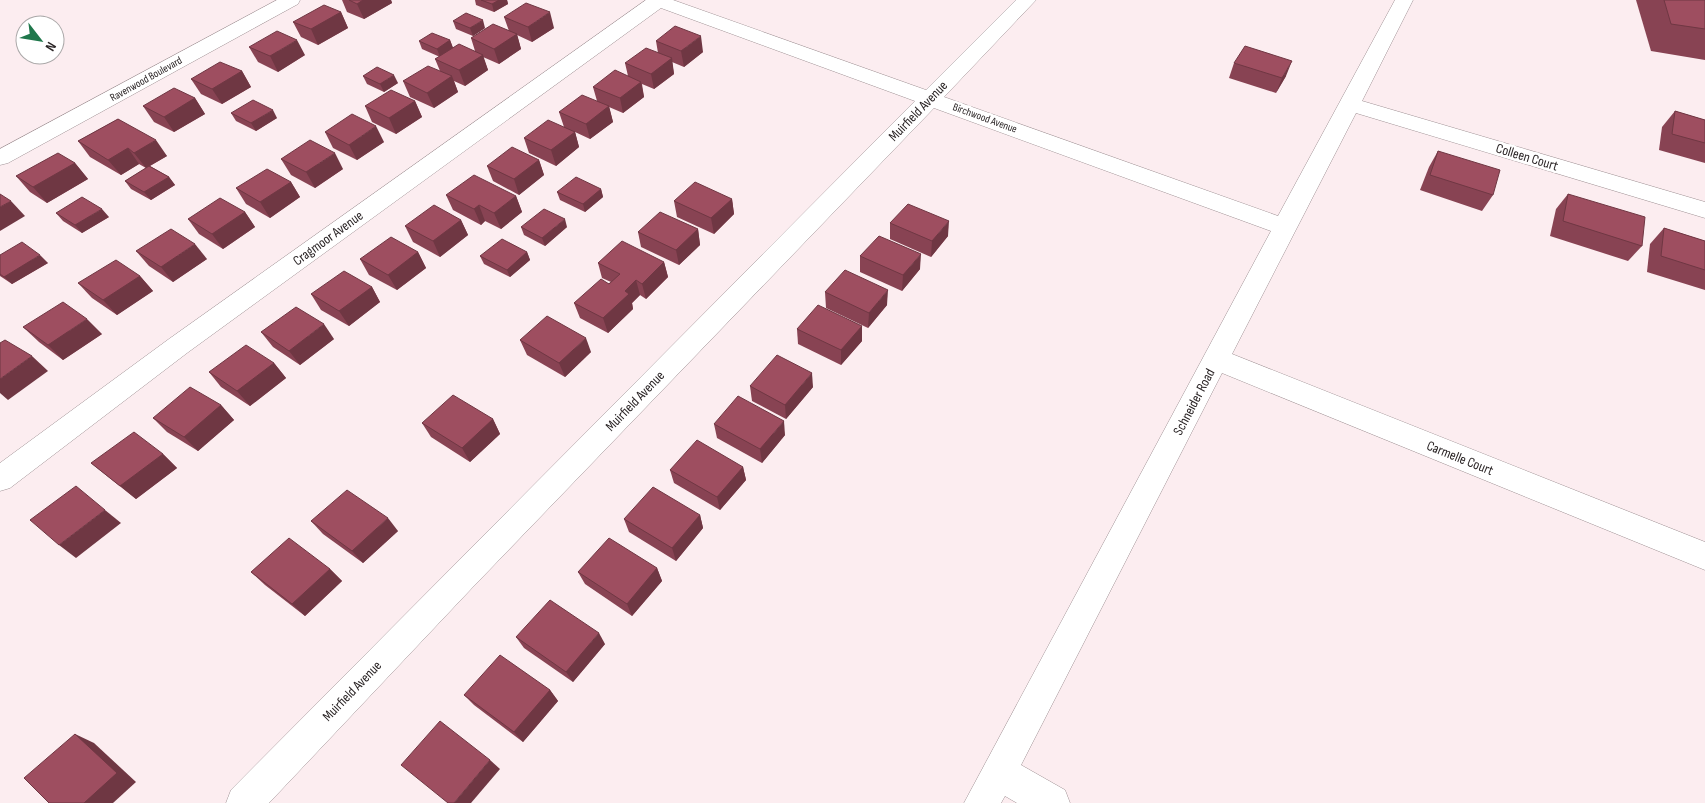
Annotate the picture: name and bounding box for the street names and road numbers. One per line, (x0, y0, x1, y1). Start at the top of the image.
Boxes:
street label: Ravenwood Boulevard (108, 54, 185, 104)
street label: Muirfield Avenue (885, 77, 951, 145)
street label: Birchwood Avenue (951, 100, 1019, 136)
street label: Colleen Court (1494, 140, 1560, 174)
street label: Cragmoor Avenue (290, 207, 366, 269)
street label: Schneider Road (1169, 366, 1219, 438)
street label: Muirfield Avenue (602, 367, 668, 435)
street label: Carmelle Court (1424, 437, 1496, 479)
street label: Muirfield Avenue (319, 657, 385, 725)

